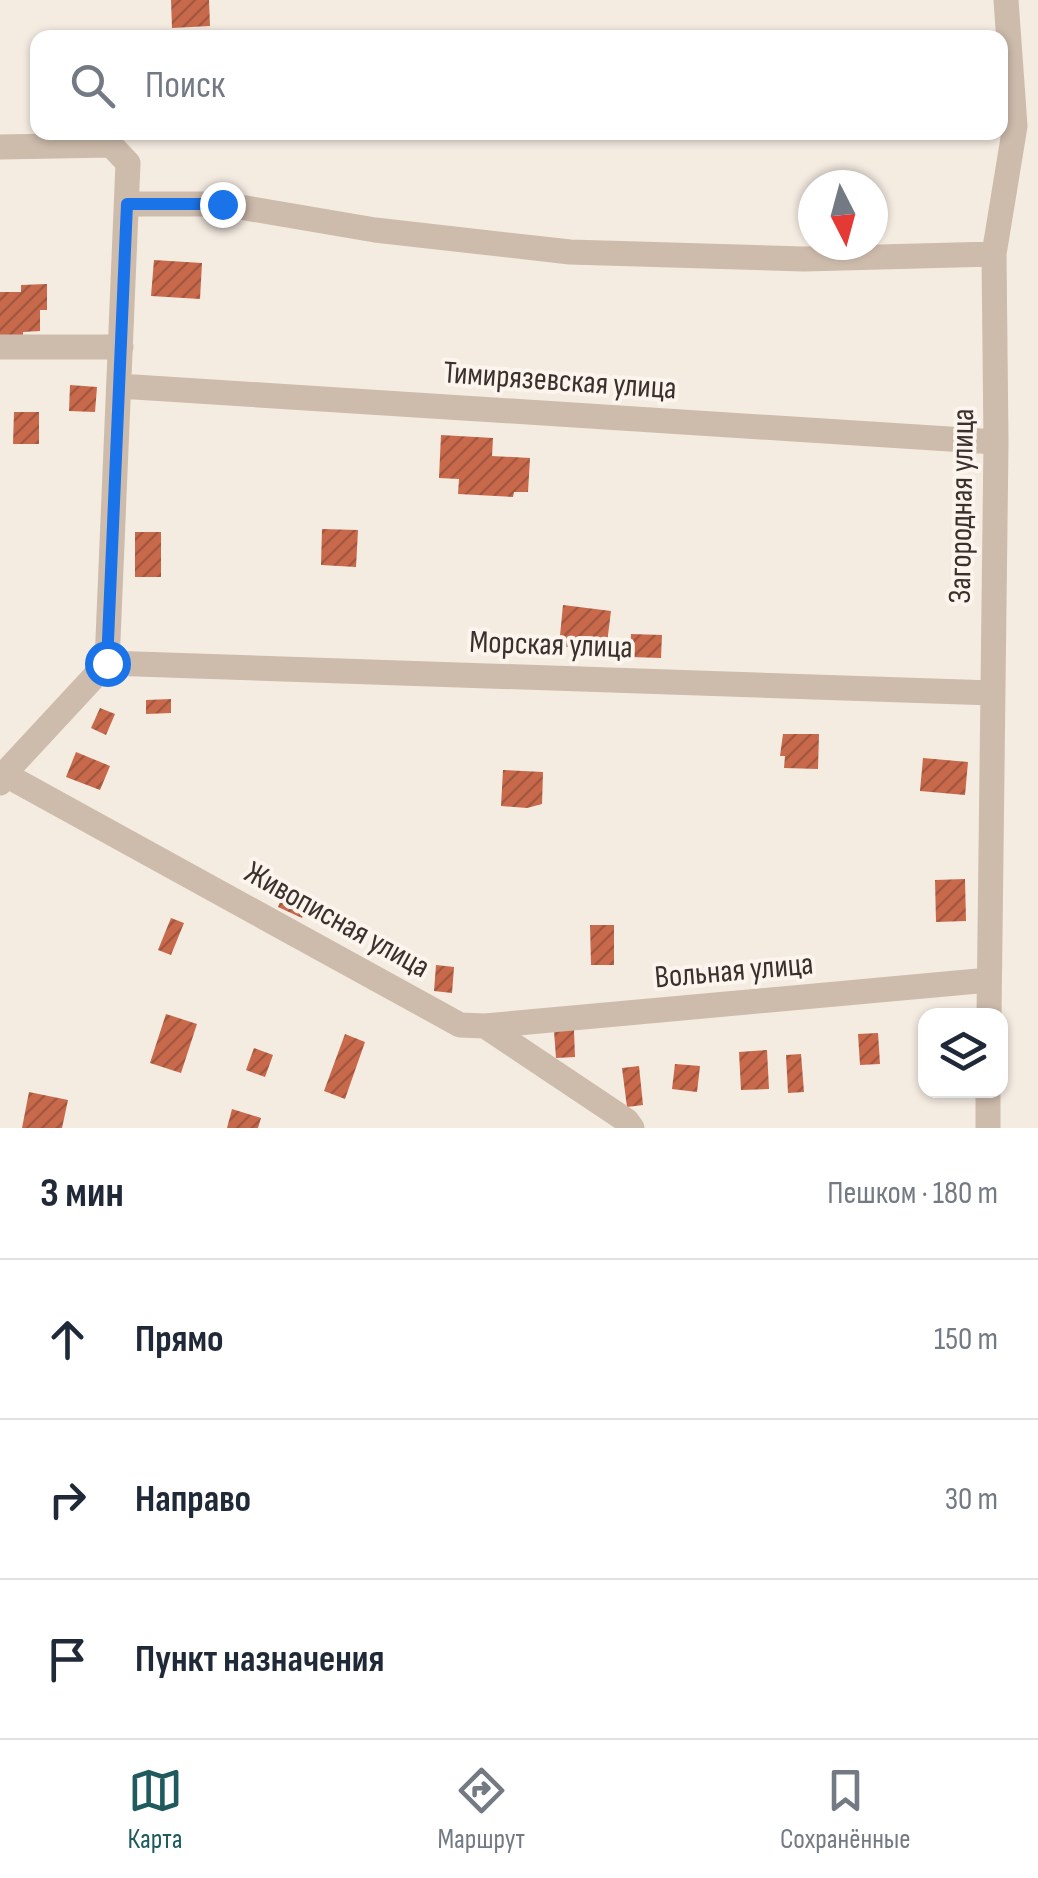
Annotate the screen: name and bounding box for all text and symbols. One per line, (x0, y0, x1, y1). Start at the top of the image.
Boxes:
search box (30, 30, 1008, 140)
icon: search (65, 58, 120, 113)
text: Поиск (145, 63, 225, 108)
north arrow (798, 170, 888, 260)
route end (200, 182, 246, 228)
street label: Тимирязевская улица (442, 353, 678, 409)
street label: Загородная улица (941, 408, 983, 604)
street label: Морская улица (469, 623, 633, 667)
route start (85, 641, 131, 687)
street label: Живописная улица (238, 853, 436, 987)
street label: Вольная улица (653, 945, 815, 997)
map controls (918, 1008, 1008, 1098)
button: layers (918, 1008, 1008, 1098)
text: 3 мин (40, 1168, 124, 1219)
text: Пешком · 180 m (827, 1174, 998, 1213)
icon: ahead (40, 1312, 95, 1367)
text: Прямо (135, 1317, 224, 1362)
text: 150 m (934, 1320, 998, 1359)
icon: right (40, 1472, 95, 1527)
text: Направо (135, 1477, 251, 1522)
text: 30 m (945, 1480, 998, 1519)
icon: arrive (40, 1632, 95, 1687)
text: Пункт назначения (135, 1637, 384, 1682)
tab: Карта (127, 1763, 183, 1856)
tab: Маршрут (437, 1763, 525, 1856)
tab: Сохранённые (780, 1763, 911, 1856)

